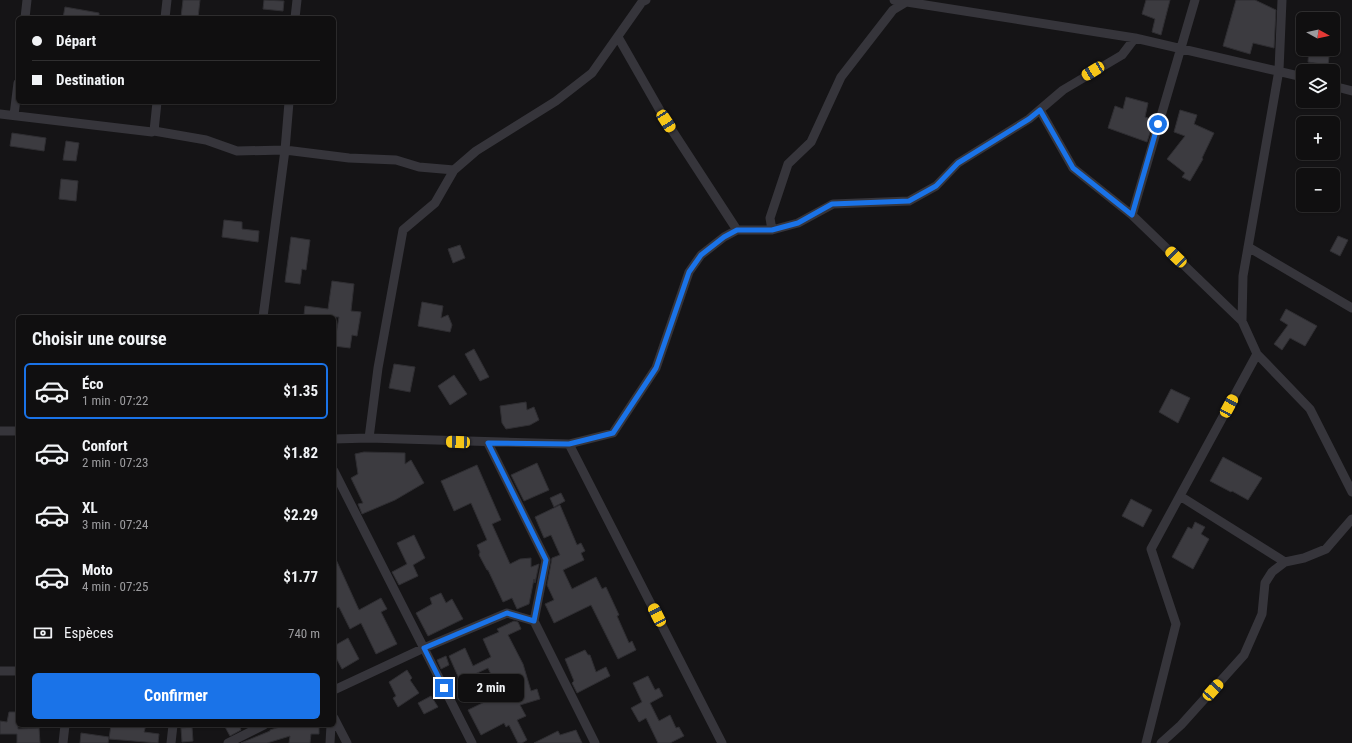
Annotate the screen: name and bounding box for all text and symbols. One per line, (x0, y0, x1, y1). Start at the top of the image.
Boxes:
north arrow (1296, 12, 1340, 56)
map controls (1296, 12, 1340, 212)
text: Départ (56, 32, 96, 50)
car (1080, 60, 1106, 82)
button: layers (1296, 64, 1340, 108)
text: Destination (56, 71, 125, 89)
car (654, 108, 678, 134)
route start (1149, 115, 1167, 133)
button: + (1296, 116, 1340, 160)
button: − (1296, 168, 1340, 212)
car (1163, 244, 1189, 270)
text: Choisir une course (32, 328, 167, 349)
icon: car (34, 373, 70, 409)
text: Éco (82, 375, 104, 393)
text: $1.35 (283, 382, 318, 400)
text: 1 min · 07:22 (82, 393, 148, 408)
car (1218, 393, 1240, 419)
icon: car (34, 435, 70, 471)
car (446, 436, 470, 448)
text: Confort (82, 437, 128, 455)
text: $1.82 (283, 444, 318, 462)
text: 2 min · 07:23 (82, 455, 148, 470)
icon: car (34, 497, 70, 533)
text: XL (82, 499, 98, 517)
text: $2.29 (283, 506, 318, 524)
text: 3 min · 07:24 (82, 517, 148, 532)
icon: car (34, 559, 70, 595)
text: Moto (82, 561, 113, 579)
text: $1.77 (283, 568, 318, 586)
text: 4 min · 07:25 (82, 579, 148, 594)
car (646, 602, 668, 628)
icon: cash (32, 622, 54, 644)
text: Espèces (64, 624, 114, 642)
text: 740 m (288, 626, 320, 641)
button: Confirmer (32, 673, 320, 719)
callout: 2 min (458, 674, 524, 702)
car (1201, 677, 1225, 703)
route end (435, 679, 453, 697)
text: 2 min (477, 680, 505, 695)

